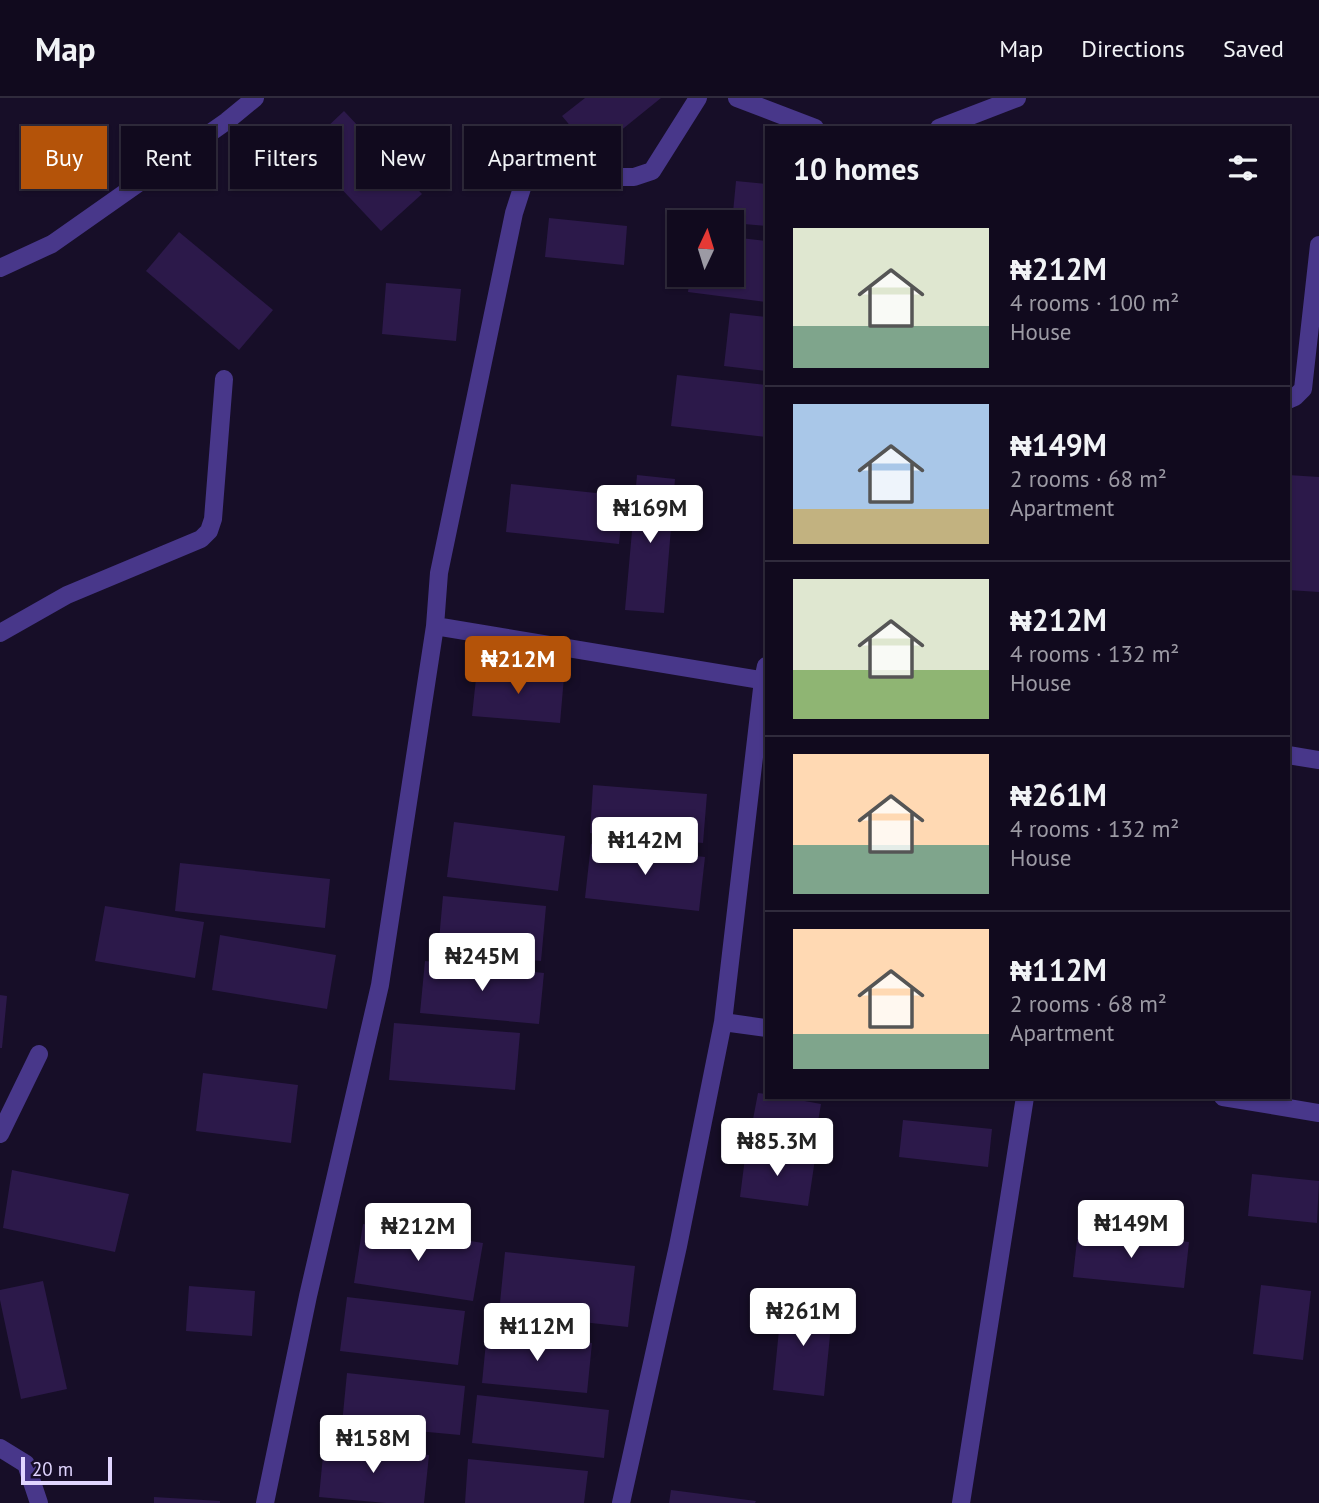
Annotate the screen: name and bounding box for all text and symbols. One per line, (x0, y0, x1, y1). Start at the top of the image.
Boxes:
text: Map (35, 27, 96, 70)
text: Map (999, 33, 1043, 64)
text: Directions (1081, 33, 1185, 64)
text: Saved (1223, 33, 1284, 64)
chip: Buy (21, 126, 107, 189)
chip: Rent (121, 126, 216, 189)
chip: Filters (230, 126, 342, 189)
chip: New (356, 126, 450, 189)
chip: Apartment (464, 126, 621, 189)
text: 10 homes (793, 149, 919, 188)
icon: filters (1224, 149, 1262, 187)
north arrow (667, 210, 744, 287)
map controls (667, 210, 744, 287)
text: ₦212M (1010, 249, 1107, 288)
icon: home (849, 256, 933, 340)
text: 4 rooms · 100 m² (1010, 288, 1179, 317)
text: House (1010, 317, 1072, 346)
text: ₦149M (1010, 425, 1107, 464)
icon: home (849, 432, 933, 516)
text: 2 rooms · 68 m² (1010, 464, 1167, 493)
pin: ₦169M (601, 486, 699, 545)
text: ₦169M (613, 493, 687, 522)
text: Apartment (1010, 493, 1114, 522)
text: ₦212M (1010, 600, 1107, 639)
icon: home (849, 607, 933, 691)
pin: ₦212M (469, 636, 567, 696)
text: 4 rooms · 132 m² (1010, 639, 1179, 668)
text: ₦212M (481, 644, 555, 673)
text: House (1010, 668, 1072, 697)
text: ₦261M (1010, 775, 1107, 814)
icon: home (849, 782, 933, 866)
text: 4 rooms · 132 m² (1010, 814, 1179, 843)
pin: ₦142M (596, 818, 694, 877)
text: ₦142M (608, 825, 682, 854)
text: House (1010, 843, 1072, 872)
pin: ₦245M (433, 934, 531, 993)
text: ₦245M (445, 941, 519, 970)
text: ₦112M (1010, 950, 1107, 989)
icon: home (849, 957, 933, 1041)
text: 2 rooms · 68 m² (1010, 989, 1167, 1018)
text: Apartment (1010, 1018, 1114, 1047)
pin: ₦85.3M (720, 1118, 834, 1178)
text: ₦85.3M (737, 1126, 817, 1155)
pin: ₦149M (1082, 1200, 1180, 1260)
pin: ₦212M (369, 1204, 467, 1263)
text: ₦149M (1094, 1208, 1168, 1237)
text: ₦212M (381, 1211, 455, 1240)
pin: ₦261M (754, 1288, 852, 1348)
text: ₦261M (766, 1296, 840, 1325)
pin: ₦112M (488, 1304, 586, 1363)
text: ₦112M (500, 1311, 574, 1340)
pin: ₦158M (324, 1416, 422, 1475)
text: ₦158M (336, 1423, 410, 1452)
scale bar (21, 1454, 112, 1486)
text: 20 m (32, 1457, 73, 1481)

